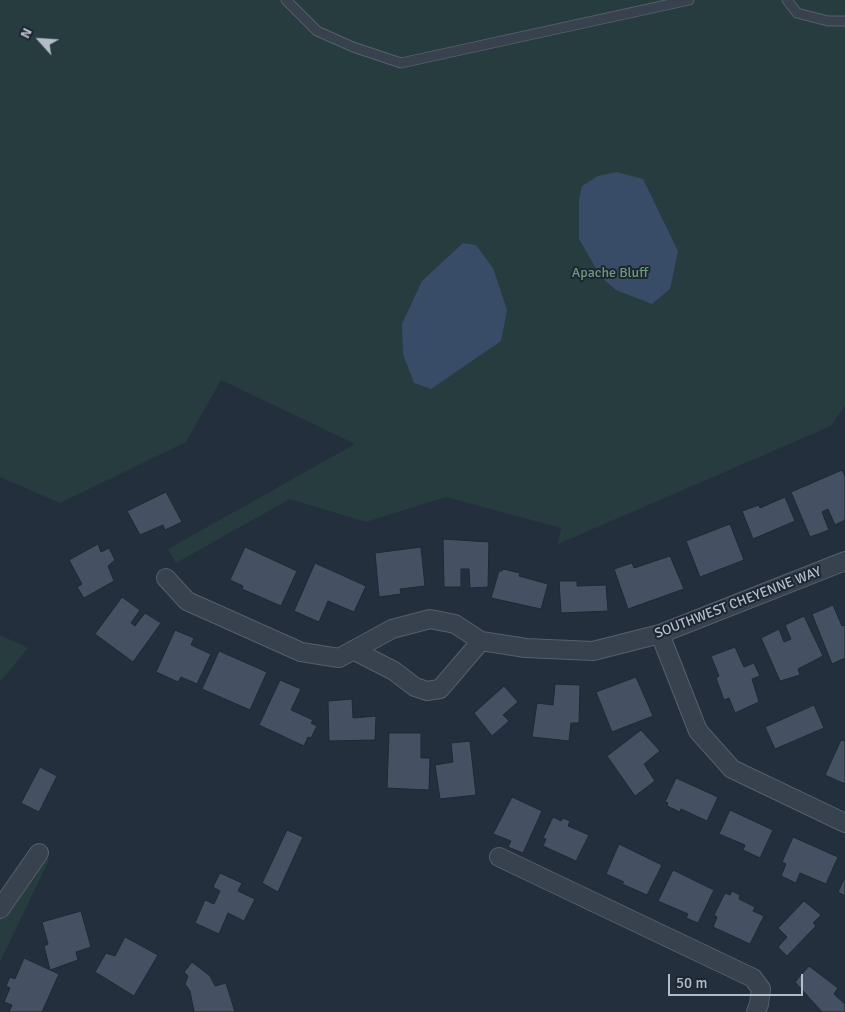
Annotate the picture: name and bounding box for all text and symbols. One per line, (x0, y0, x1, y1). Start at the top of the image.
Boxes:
north arrow (15, 15, 65, 65)
text: N (16, 25, 36, 41)
park label: Apache Bluff (572, 265, 648, 281)
street label: SOUTHWEST CHEYENNE WAY (652, 563, 824, 643)
scale bar (670, 964, 805, 996)
text: 50 m (676, 974, 707, 992)

